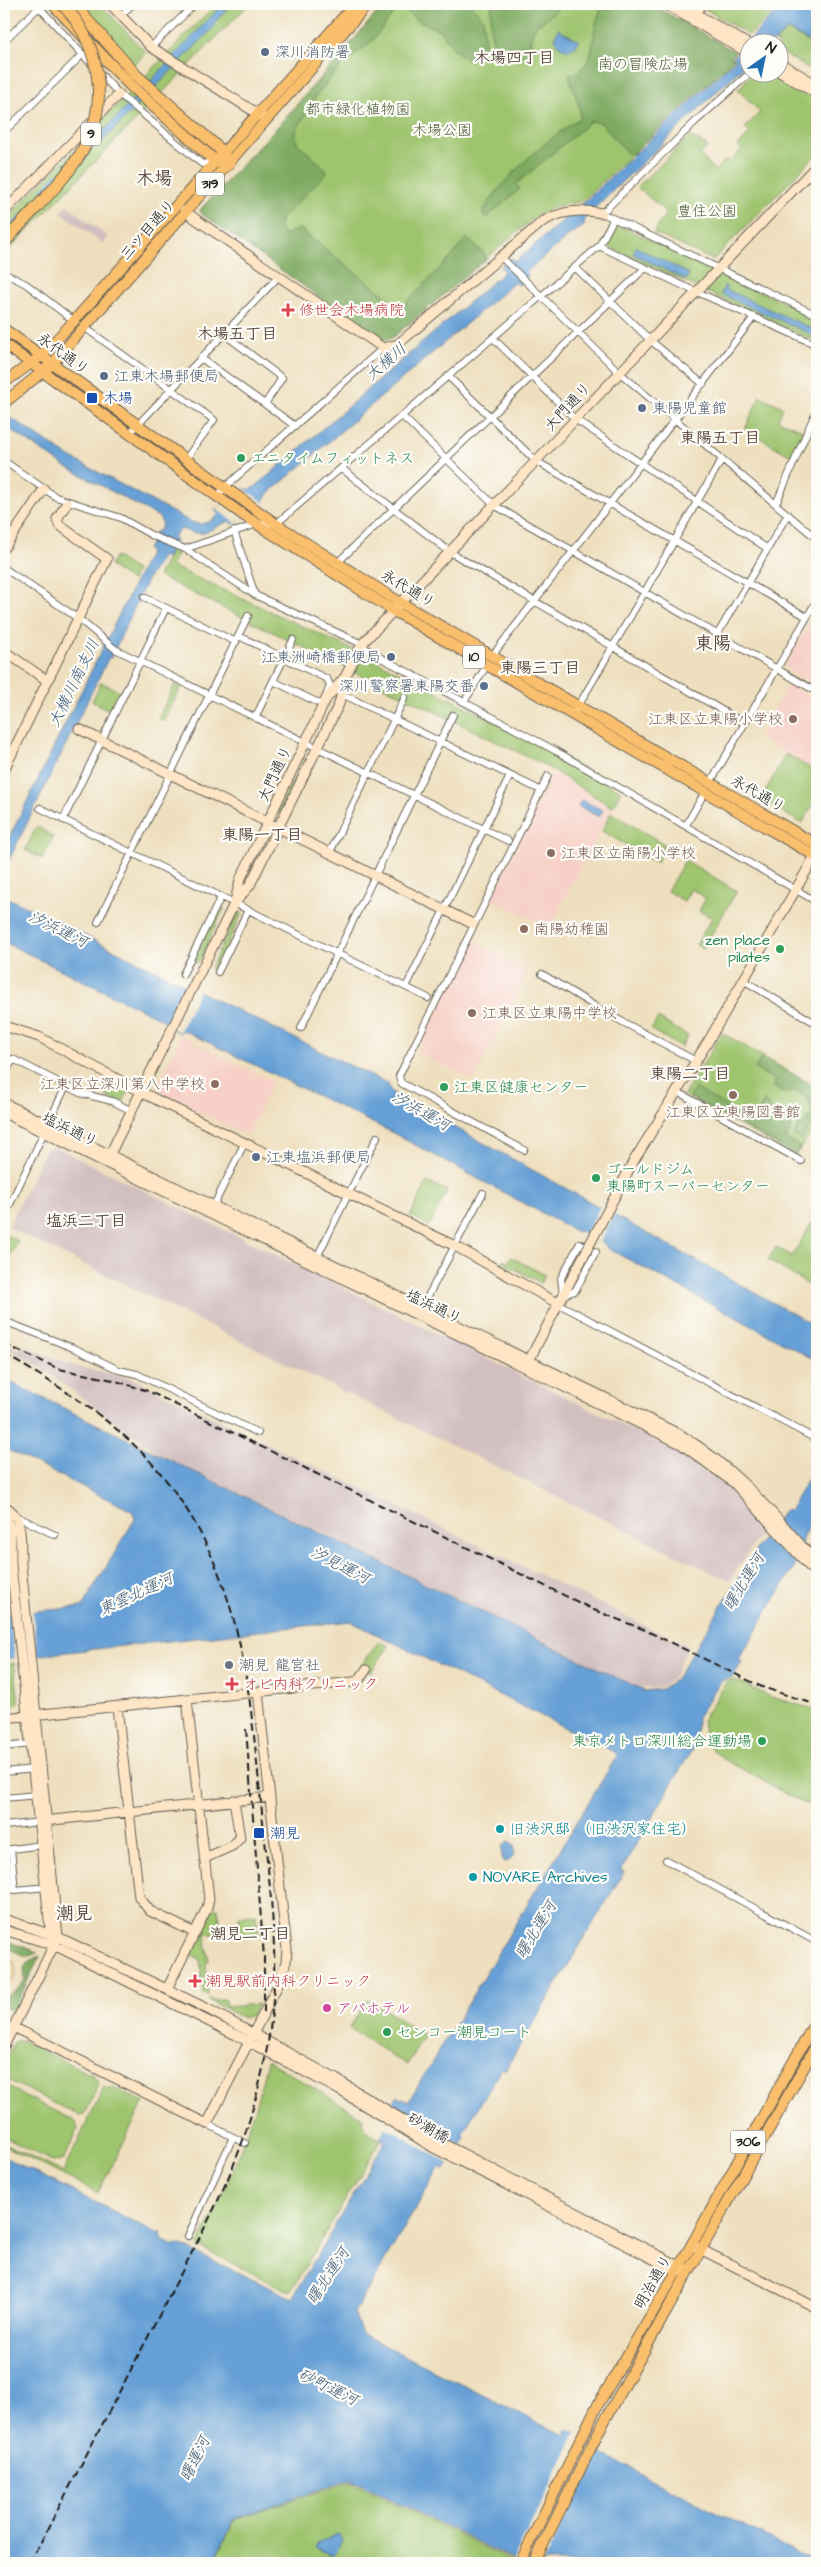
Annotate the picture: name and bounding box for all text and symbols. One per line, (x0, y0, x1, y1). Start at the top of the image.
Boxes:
north arrow (738, 32, 788, 82)
text: N (761, 37, 780, 59)
place label: 深川消防署 (275, 42, 350, 63)
marker: 深川消防署 (259, 46, 271, 58)
district label: 木場四丁目 (474, 47, 554, 69)
park label: 南の冒険広場 (598, 54, 688, 75)
park label: 都市緑化植物園 (305, 99, 411, 120)
park label: 木場公園 (412, 120, 472, 141)
road number: 9 (81, 122, 101, 146)
district label: 木場 (136, 166, 172, 191)
road number: 319 (196, 172, 224, 195)
street label: 三ツ目通り (115, 195, 181, 265)
park label: 豊住公園 (677, 201, 737, 222)
place label: 修世会木場病院 (299, 300, 404, 321)
marker: 修世会木場病院 (281, 303, 295, 317)
district label: 木場五丁目 (197, 323, 277, 345)
street label: 永代通り (33, 328, 93, 380)
water label: 大横川 (361, 338, 411, 386)
place label: 江東木場郵便局 (114, 366, 219, 387)
marker: 江東木場郵便局 (98, 370, 110, 382)
street label: 大門通り (540, 378, 596, 436)
place label: 木場 (103, 388, 133, 409)
marker: 木場 (85, 391, 99, 405)
place label: 東陽児童館 (652, 398, 727, 419)
marker: 東陽児童館 (636, 402, 648, 414)
district label: 東陽五丁目 (680, 427, 760, 449)
place label: エニタイムフィットネス (251, 448, 414, 469)
marker: エニタイムフィットネス (235, 452, 247, 464)
street label: 永代通り (377, 565, 439, 613)
district label: 東陽 (695, 631, 731, 656)
water label: 大横川南支川 (43, 635, 105, 731)
road number: 10 (463, 646, 485, 669)
place label: 江東洲崎橋郵便局 (261, 647, 381, 668)
marker: 江東洲崎橋郵便局 (385, 651, 397, 663)
district label: 東陽三丁目 (500, 657, 580, 679)
place label: 深川警察署東陽交番 (339, 676, 474, 697)
marker: 深川警察署東陽交番 (478, 680, 490, 692)
place label: 江東区立東陽小学校 (648, 709, 783, 730)
marker: 江東区立東陽小学校 (787, 713, 799, 725)
street label: 大門通り (253, 742, 297, 806)
street label: 永代通り (727, 770, 789, 818)
district label: 東陽一丁目 (222, 824, 302, 846)
place label: 江東区立南陽小学校 (561, 843, 696, 864)
marker: 江東区立南陽小学校 (545, 847, 557, 859)
water label: 汐浜運河 (24, 905, 93, 954)
place label: 南陽幼稚園 (534, 919, 609, 940)
marker: 南陽幼稚園 (518, 923, 530, 935)
place label: zen place pilates (705, 930, 770, 968)
marker: zen place pilates (774, 943, 786, 955)
place label: 江東区立東陽中学校 (482, 1003, 617, 1024)
marker: 江東区立東陽中学校 (466, 1007, 478, 1019)
district label: 東陽二丁目 (650, 1063, 730, 1085)
place label: 江東区立深川第八中学校 (40, 1074, 205, 1095)
place label: 江東区健康センター (454, 1077, 588, 1098)
marker: 江東区立深川第八中学校 (209, 1078, 221, 1090)
marker: 江東区健康センター (438, 1081, 450, 1093)
water label: 汐浜運河 (388, 1086, 456, 1137)
marker: 江東区立東陽図書館 (727, 1089, 739, 1101)
place label: 江東区立東陽図書館 (665, 1102, 801, 1123)
street label: 塩浜通り (38, 1107, 102, 1153)
place label: 江東塩浜郵便局 (266, 1147, 371, 1168)
marker: 江東塩浜郵便局 (250, 1151, 262, 1163)
place label: ゴールドジム 東陽町スーパーセンター (606, 1159, 770, 1197)
marker: ゴールドジム 東陽町スーパーセンター (590, 1172, 602, 1184)
district label: 塩浜二丁目 (46, 1210, 126, 1232)
street label: 塩浜通り (402, 1284, 466, 1330)
water label: 汐見運河 (306, 1541, 375, 1590)
water label: 曙北運河 (718, 1547, 771, 1615)
water label: 東雲北運河 (95, 1566, 179, 1621)
place label: 潮見 龍宮社 (239, 1655, 320, 1676)
marker: 潮見 龍宮社 (223, 1659, 235, 1671)
place label: オビ内科クリニック (243, 1674, 378, 1695)
marker: オビ内科クリニック (225, 1677, 239, 1691)
place label: 東京メトロ深川総合運動場 (572, 1731, 752, 1752)
marker: 東京メトロ深川総合運動場 (756, 1735, 768, 1747)
place label: 旧渋沢邸 （旧渋沢家住宅） (510, 1819, 696, 1840)
place label: 潮見 (270, 1823, 300, 1844)
marker: 旧渋沢邸 （旧渋沢家住宅） (494, 1823, 506, 1835)
marker: 潮見 (252, 1826, 266, 1840)
place label: NOVARE Archives (483, 1867, 608, 1888)
marker: NOVARE Archives (467, 1871, 479, 1883)
water label: 曙北運河 (510, 1895, 563, 1963)
district label: 潮見 (56, 1901, 92, 1926)
district label: 潮見二丁目 (210, 1923, 290, 1945)
place label: 潮見駅前内科クリニック (206, 1971, 371, 1992)
marker: 潮見駅前内科クリニック (188, 1974, 202, 1988)
place label: アパホテル (337, 1998, 411, 2019)
marker: アパホテル (321, 2002, 333, 2014)
place label: センコー潮見コート (397, 2022, 532, 2043)
marker: センコー潮見コート (381, 2026, 393, 2038)
street label: 砂潮橋 (403, 2108, 453, 2148)
road number: 306 (730, 2130, 766, 2154)
water label: 曙北運河 (301, 2242, 356, 2309)
street label: 明治通り (629, 2251, 677, 2313)
water label: 砂町運河 (294, 2363, 363, 2412)
water label: 曙運河 (175, 2431, 216, 2485)

